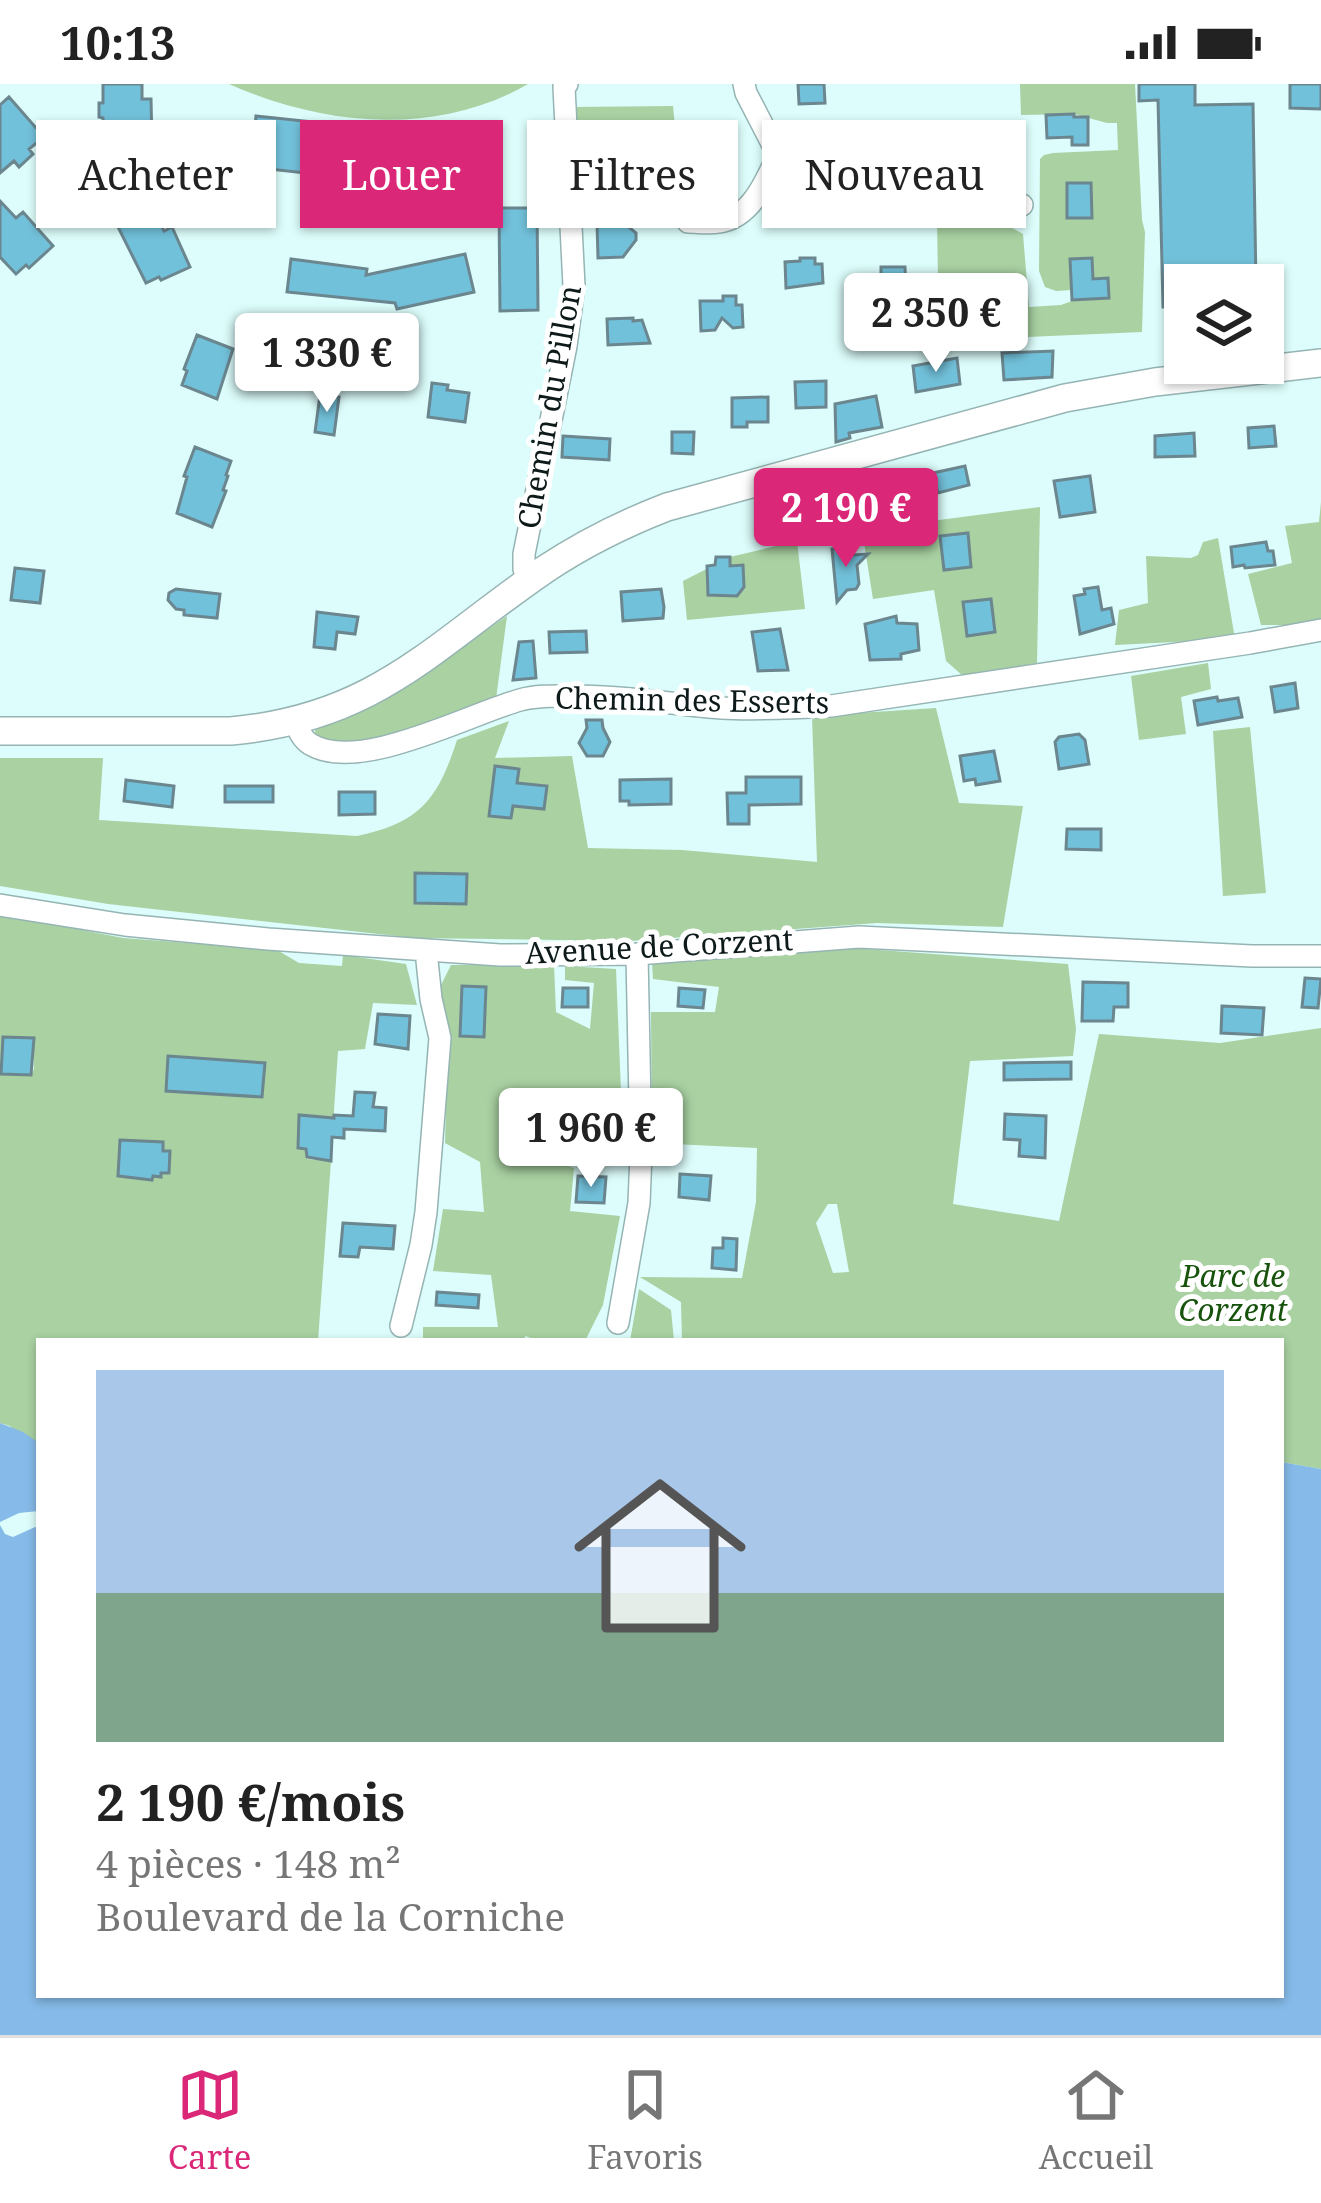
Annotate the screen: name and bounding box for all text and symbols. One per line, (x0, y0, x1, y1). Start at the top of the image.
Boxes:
text: 10:13 (60, 12, 175, 73)
chip: Acheter (36, 120, 276, 228)
chip: Louer (300, 120, 503, 228)
chip: Filtres (527, 120, 738, 228)
chip: Nouveau (762, 120, 1026, 228)
map controls (1164, 264, 1284, 384)
button: layers (1164, 264, 1284, 384)
pin: 2 350 € (825, 273, 1047, 375)
street label: Chemin du Pillon (507, 282, 590, 532)
text: 2 350 € (871, 285, 1001, 338)
pin: 1 330 € (216, 313, 438, 415)
text: 1 330 € (262, 325, 392, 378)
pin: 2 190 € (735, 468, 957, 570)
text: 2 190 € (781, 480, 911, 533)
street label: Chemin des Esserts (554, 677, 830, 722)
street label: Avenue de Corzent (524, 918, 794, 973)
pin: 1 960 € (480, 1088, 702, 1190)
text: 1 960 € (526, 1100, 656, 1153)
park label: Parc de Corzent (1178, 1255, 1289, 1330)
icon: home (552, 1448, 768, 1664)
text: 2 190 €/mois (96, 1766, 405, 1836)
text: 4 pièces · 148 m² (96, 1836, 401, 1889)
text: Boulevard de la Corniche (96, 1889, 565, 1942)
tab: Carte (168, 2062, 251, 2179)
tab: Favoris (587, 2062, 703, 2179)
tab: Accueil (1039, 2062, 1153, 2179)

